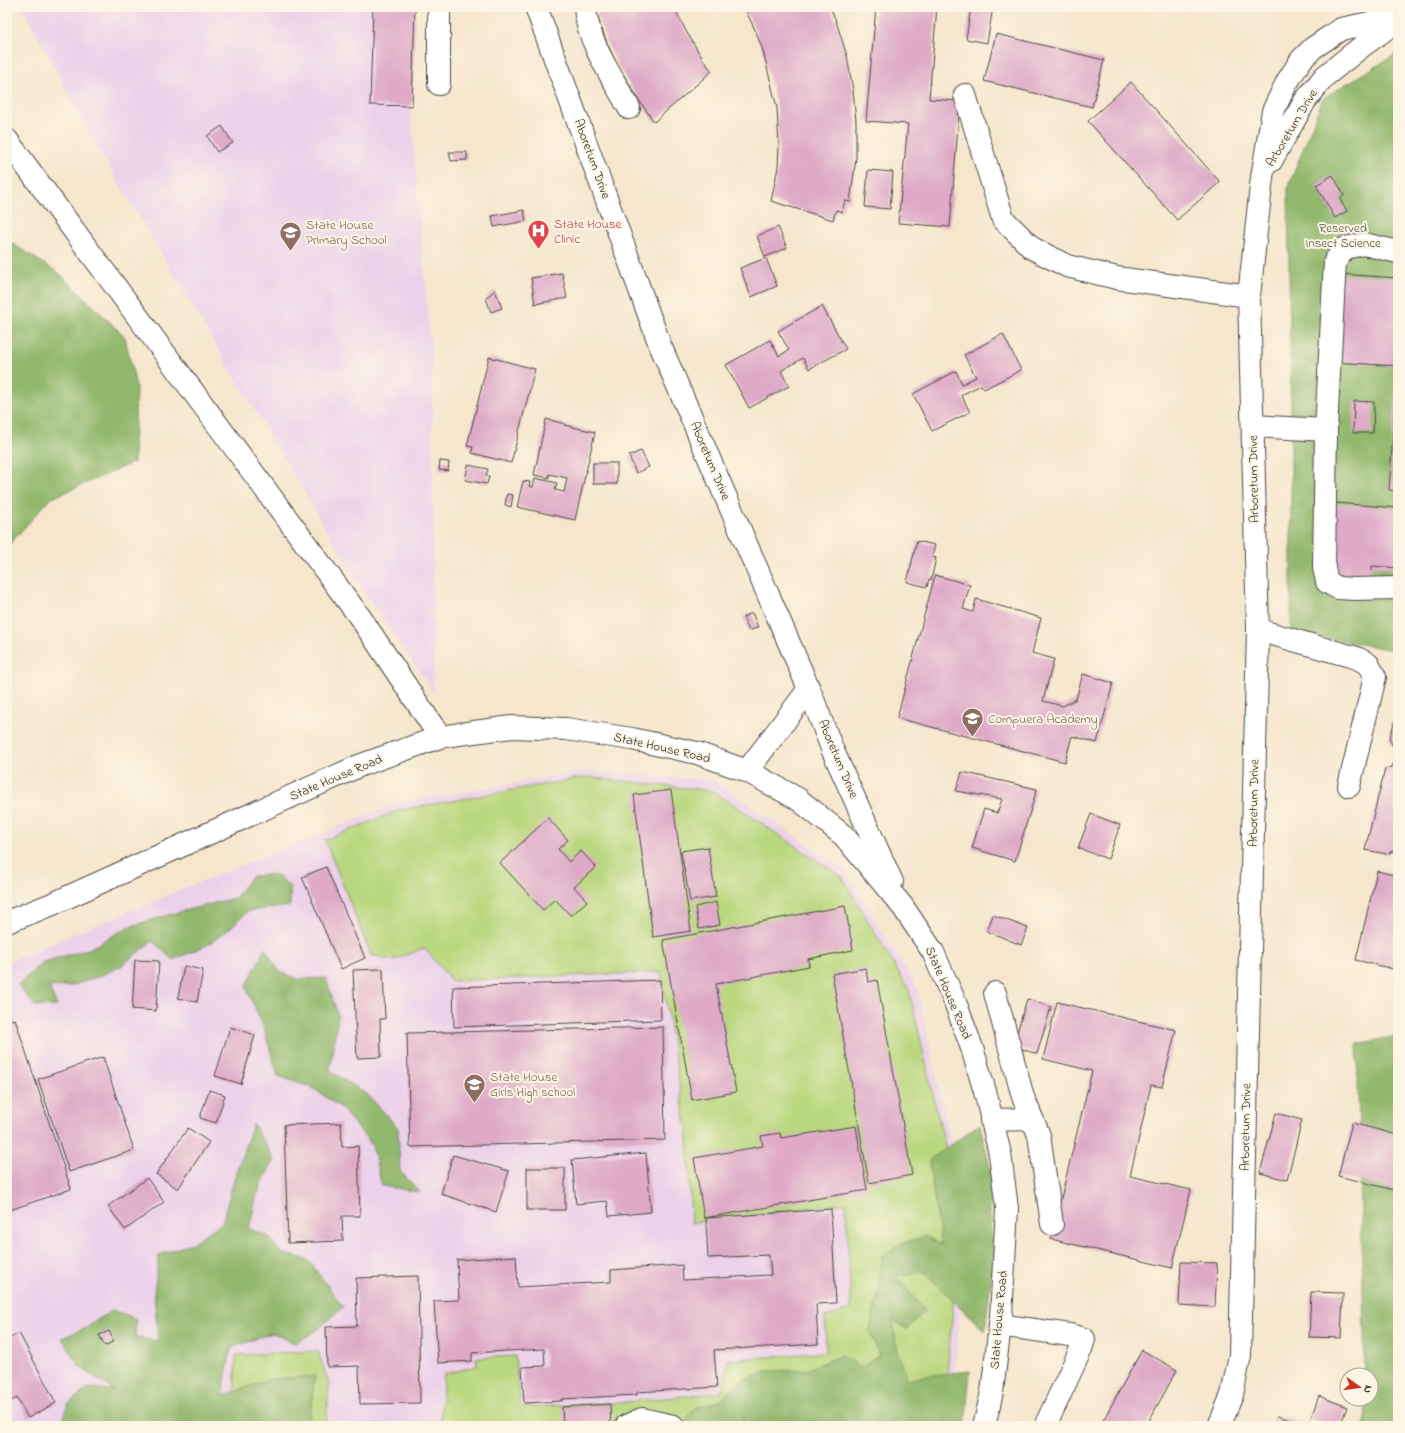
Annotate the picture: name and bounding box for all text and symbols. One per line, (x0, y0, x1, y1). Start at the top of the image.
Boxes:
street label: Arboretum Drive (1261, 85, 1323, 171)
street label: Aboretum Drive (569, 116, 615, 202)
place label: State House Clinic (554, 215, 622, 249)
place label: State House Primary School (306, 216, 386, 251)
hospital icon: State House Clinic (525, 218, 551, 251)
school or university icon: State House Primary School (278, 219, 304, 252)
park label: Reserved Insect Science (1305, 219, 1381, 253)
street label: Aboretum Drive (685, 419, 735, 503)
street label: Arboretum Drive (1244, 435, 1264, 523)
school or university icon: Compuera Academy (959, 706, 985, 739)
place label: Compuera Academy (988, 710, 1098, 730)
street label: Aboretum Drive (813, 717, 863, 801)
street label: State House Road (612, 728, 713, 769)
street label: State House Road (287, 750, 386, 806)
street label: Arboretum Drive (1244, 759, 1264, 847)
street label: State House Road (920, 944, 976, 1043)
place label: State House Girls High school (490, 1068, 575, 1103)
school or university icon: State House Girls High school (462, 1071, 488, 1104)
street label: Arboretum Drive (1236, 1083, 1256, 1171)
street label: State House Road (985, 1269, 1013, 1370)
north arrow (1339, 1367, 1379, 1407)
text: N (1359, 1384, 1376, 1395)

